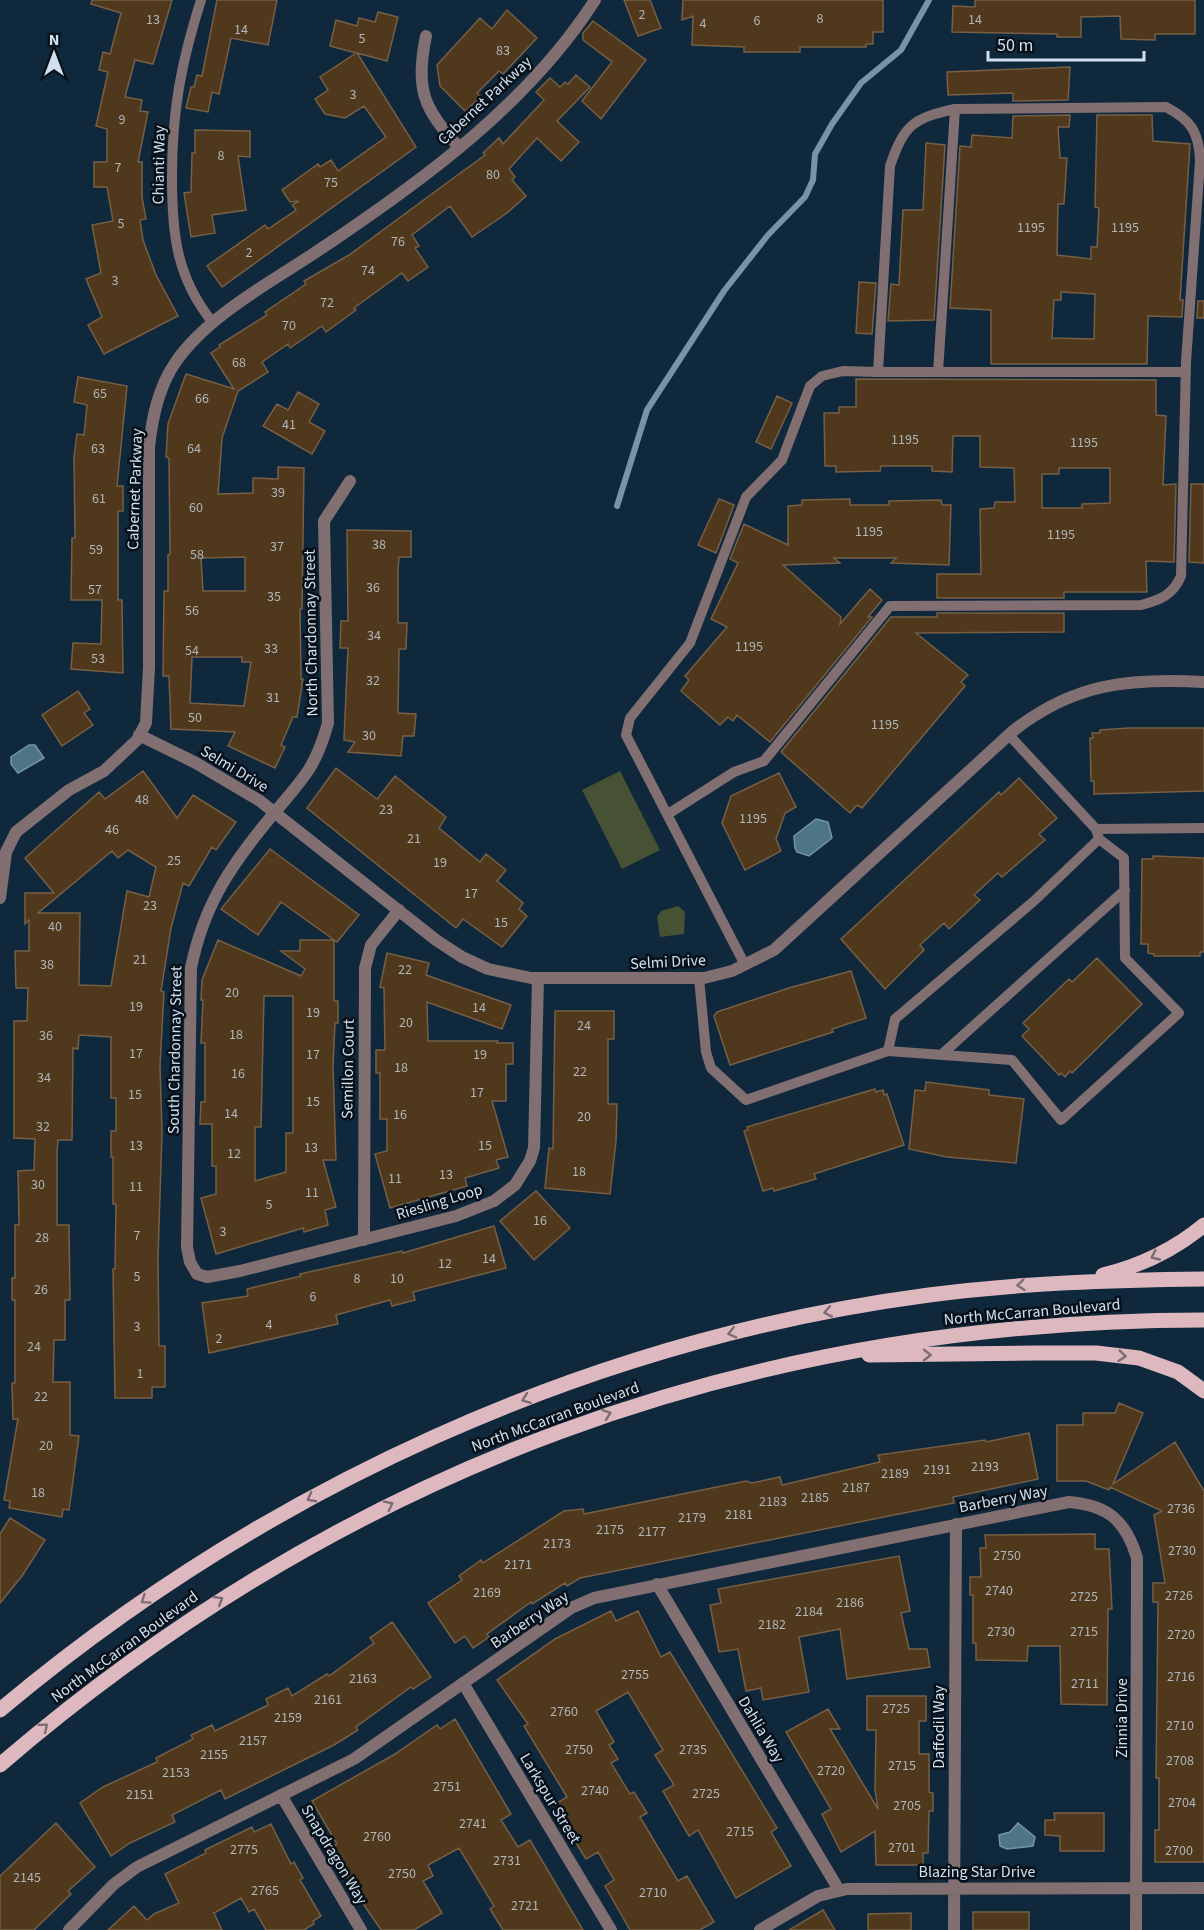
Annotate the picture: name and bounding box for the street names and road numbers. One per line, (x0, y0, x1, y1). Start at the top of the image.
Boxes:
street label: Cabernet Parkway (433, 51, 537, 150)
street label: Chianti Way (147, 125, 171, 205)
street label: Cabernet Parkway (122, 427, 148, 550)
street label: North Chardonnay Street (299, 549, 323, 717)
street label: Selmi Drive (196, 740, 273, 798)
street label: Selmi Drive (630, 949, 706, 975)
street label: South Chardonnay Street (163, 965, 187, 1134)
street label: Semillon Court (336, 1018, 360, 1119)
street label: Riesling Loop (393, 1178, 485, 1226)
street label: North McCarran Boulevard (943, 1293, 1121, 1331)
street label: North McCarran Boulevard (468, 1376, 642, 1458)
street label: Barberry Way (957, 1480, 1050, 1518)
street label: Barberry Way (486, 1585, 573, 1654)
street label: North McCarran Boulevard (46, 1586, 203, 1708)
street label: Zinnia Drive (1111, 1678, 1133, 1758)
street label: Daffodil Way (928, 1685, 950, 1769)
street label: Dahlia Way (733, 1692, 790, 1767)
street label: Larkspur Street (514, 1749, 586, 1849)
street label: Snapdragon Way (296, 1801, 373, 1909)
street label: Blazing Star Drive (918, 1861, 1036, 1883)

